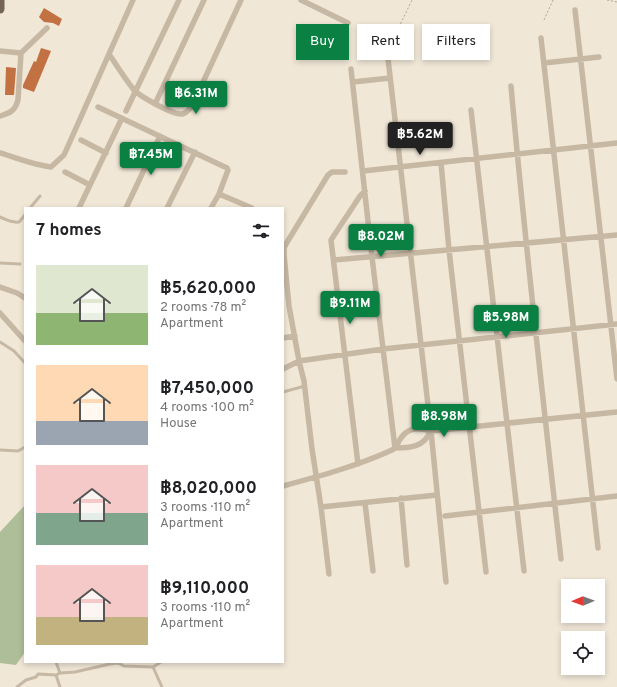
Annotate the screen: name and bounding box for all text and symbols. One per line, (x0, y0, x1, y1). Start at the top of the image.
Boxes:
chip: Buy (296, 24, 349, 60)
chip: Rent (357, 24, 414, 60)
chip: Filters (422, 24, 490, 60)
pin: ฿6.31M (163, 81, 229, 115)
text: ฿6.31M (174, 86, 218, 102)
pin: ฿5.62M (387, 122, 453, 156)
text: ฿5.62M (397, 127, 443, 143)
pin: ฿7.45M (118, 142, 184, 176)
text: ฿7.45M (129, 147, 173, 163)
text: 7 homes (36, 220, 102, 242)
icon: filters (250, 220, 272, 242)
pin: ฿8.02M (348, 224, 414, 258)
text: ฿8.02M (357, 229, 405, 245)
text: ฿5,620,000 (160, 278, 256, 300)
icon: home (68, 281, 116, 329)
pin: ฿9.11M (317, 291, 383, 325)
text: ฿9.11M (329, 296, 371, 312)
text: 2 rooms · 78 m² (160, 300, 246, 316)
pin: ฿5.98M (473, 305, 539, 339)
text: ฿5.98M (483, 310, 529, 326)
text: Apartment (160, 316, 223, 332)
text: ฿7,450,000 (160, 378, 254, 400)
icon: home (68, 381, 116, 429)
text: 4 rooms · 100 m² (160, 400, 254, 416)
pin: ฿8.98M (411, 404, 477, 438)
text: ฿8.98M (421, 409, 467, 425)
text: House (160, 416, 197, 432)
text: ฿8,020,000 (160, 478, 257, 500)
icon: home (68, 481, 116, 529)
text: 3 rooms · 110 m² (160, 500, 250, 516)
text: Apartment (160, 516, 223, 532)
text: ฿9,110,000 (160, 578, 249, 600)
north arrow (561, 579, 605, 623)
map controls (561, 579, 605, 675)
icon: home (68, 581, 116, 629)
text: 3 rooms · 110 m² (160, 600, 250, 616)
text: Apartment (160, 616, 223, 632)
button: locate (561, 631, 605, 675)

